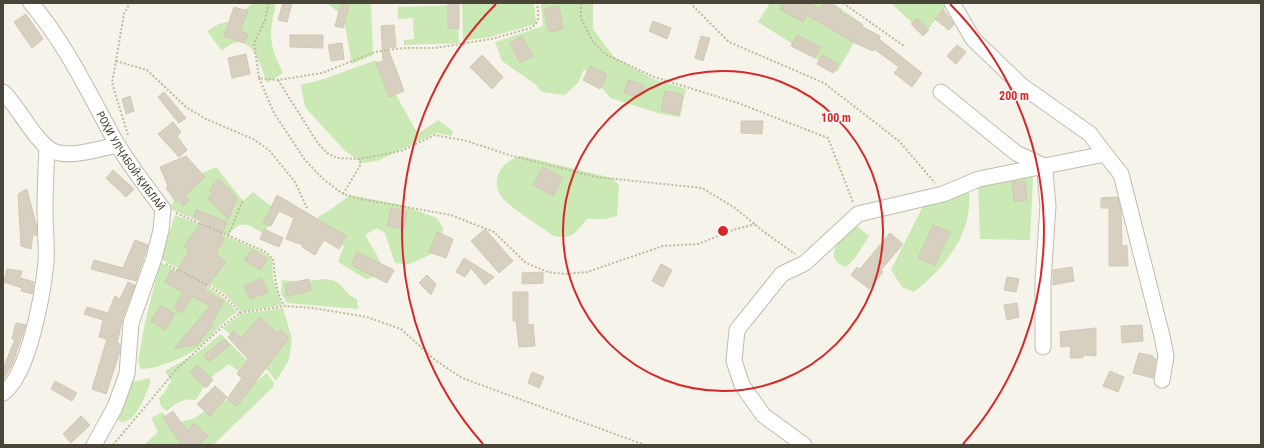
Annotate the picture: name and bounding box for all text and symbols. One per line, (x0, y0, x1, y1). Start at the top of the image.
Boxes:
text: 200 m (999, 89, 1029, 103)
street label: РОҲИ УЛҶАБОЙ-ҚИБЛАӢ (93, 109, 168, 213)
text: 100 m (821, 111, 851, 125)
centre of rings (716, 224, 730, 238)

